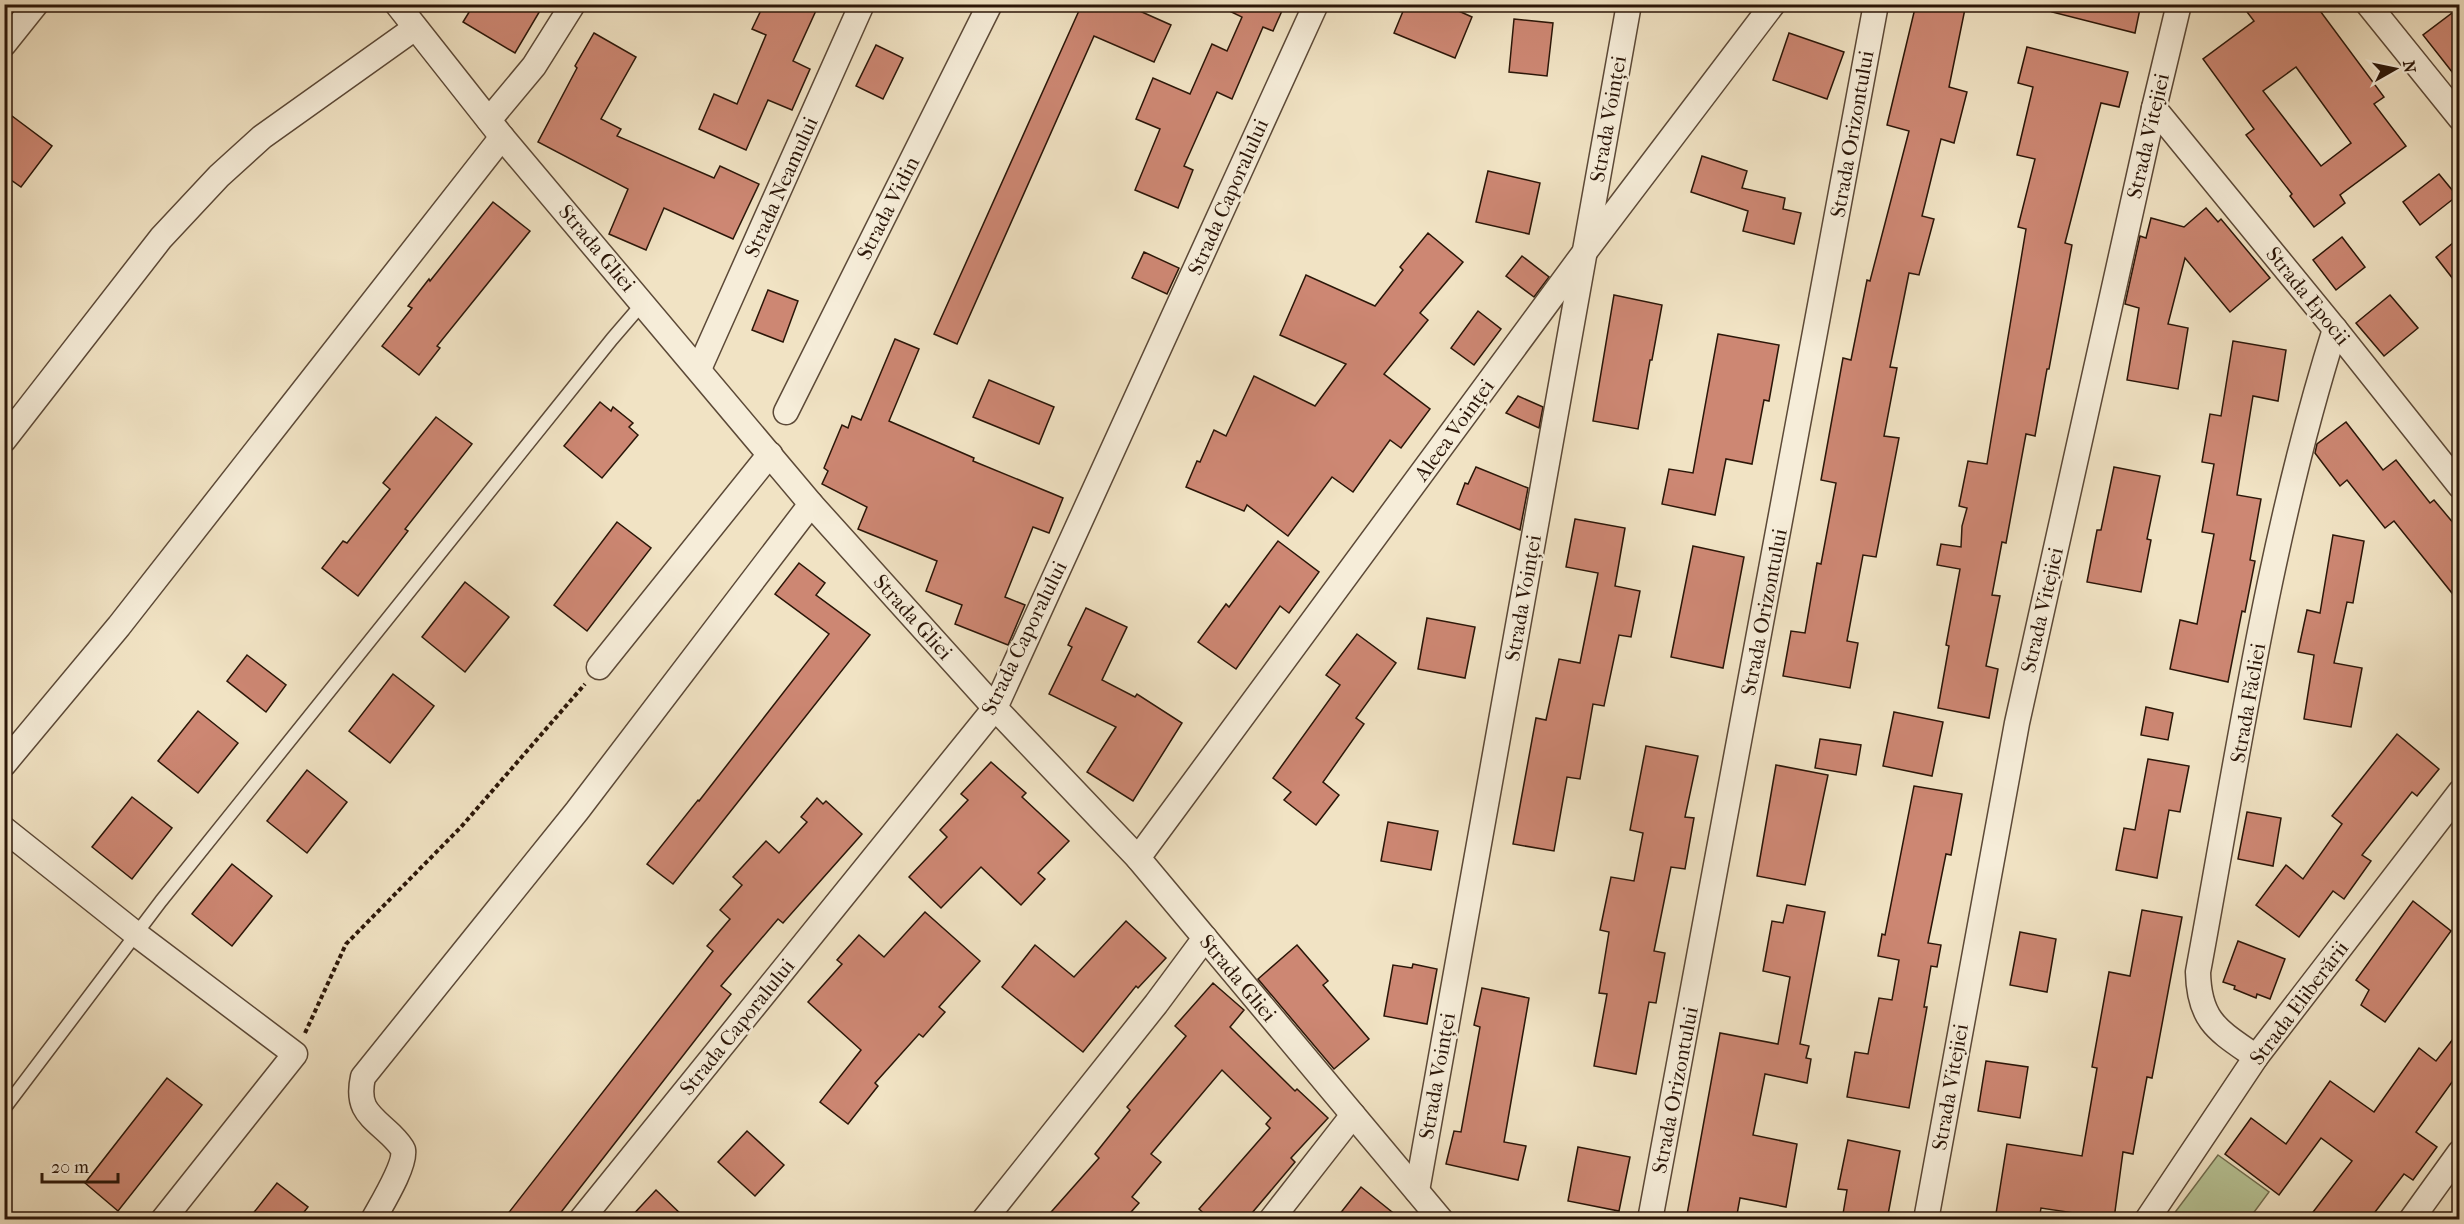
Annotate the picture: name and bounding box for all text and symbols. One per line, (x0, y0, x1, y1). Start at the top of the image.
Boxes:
north arrow (2365, 39, 2425, 99)
street label: Strada Orizontului (1825, 49, 1879, 219)
street label: Strada Voinței (1585, 54, 1632, 184)
text: N (2399, 59, 2420, 75)
street label: Strada Vitejiei (2122, 71, 2174, 201)
street label: Strada Neamului (739, 113, 823, 261)
street label: Strada Caporalului (1183, 115, 1273, 279)
street label: Strada Vidin (852, 153, 924, 263)
street label: Strada Gliei (554, 200, 640, 296)
street label: Strada Epocii (2261, 242, 2355, 350)
street label: Aleea Voinței (1409, 375, 1500, 487)
street label: Strada Orizontului (1736, 527, 1792, 697)
street label: Strada Voinței (1500, 533, 1547, 663)
street label: Strada Vitejiei (2016, 545, 2068, 675)
street label: Strada Caporalului (976, 557, 1072, 719)
street label: Strada Gliei (869, 570, 957, 664)
street label: Strada Făcliei (2226, 641, 2270, 765)
street label: Strada Gliei (1195, 930, 1281, 1026)
street label: Strada Eliberării (2245, 936, 2353, 1070)
street label: Strada Caporalului (675, 954, 799, 1100)
street label: Strada Orizontului (1647, 1005, 1703, 1175)
street label: Strada Voinței (1414, 1011, 1461, 1141)
street label: Strada Vitejiei (1927, 1022, 1973, 1152)
scale bar (42, 1146, 118, 1184)
text: 20 m (51, 1157, 89, 1178)

